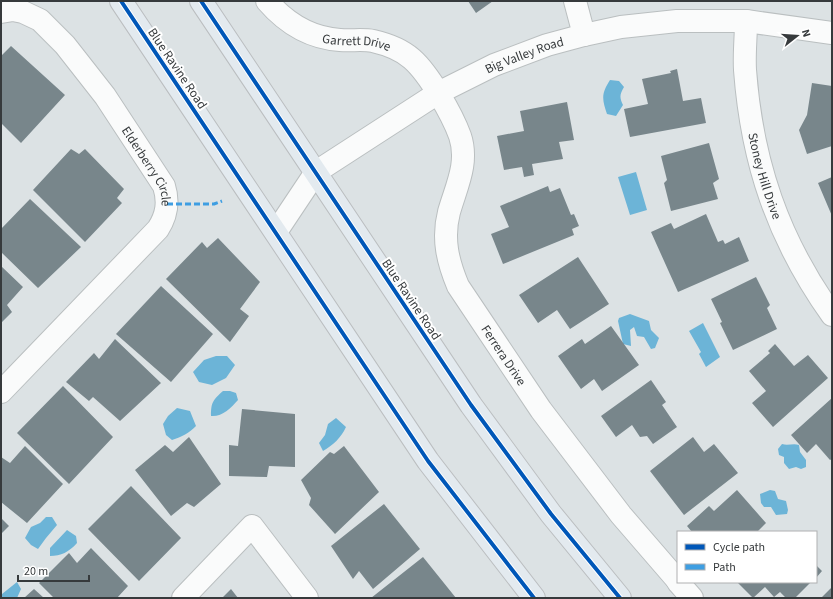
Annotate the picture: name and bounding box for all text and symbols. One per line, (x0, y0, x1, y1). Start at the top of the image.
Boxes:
north arrow (777, 16, 817, 56)
street label: Blue Ravine Road (143, 24, 211, 113)
text: N (798, 28, 814, 39)
street label: Garrett Drive (321, 30, 393, 56)
street label: Big Valley Road (482, 33, 566, 78)
street label: Elderberry Circle (117, 123, 175, 206)
street label: Stoney Hill Drive (743, 131, 786, 222)
street label: Blue Ravine Road (377, 255, 445, 344)
street label: Ferrera Drive (477, 322, 530, 390)
legend (677, 531, 817, 583)
text: Cycle path (713, 539, 765, 556)
scale bar (18, 557, 89, 583)
text: Path (713, 559, 736, 576)
text: 20 m (24, 563, 48, 580)

